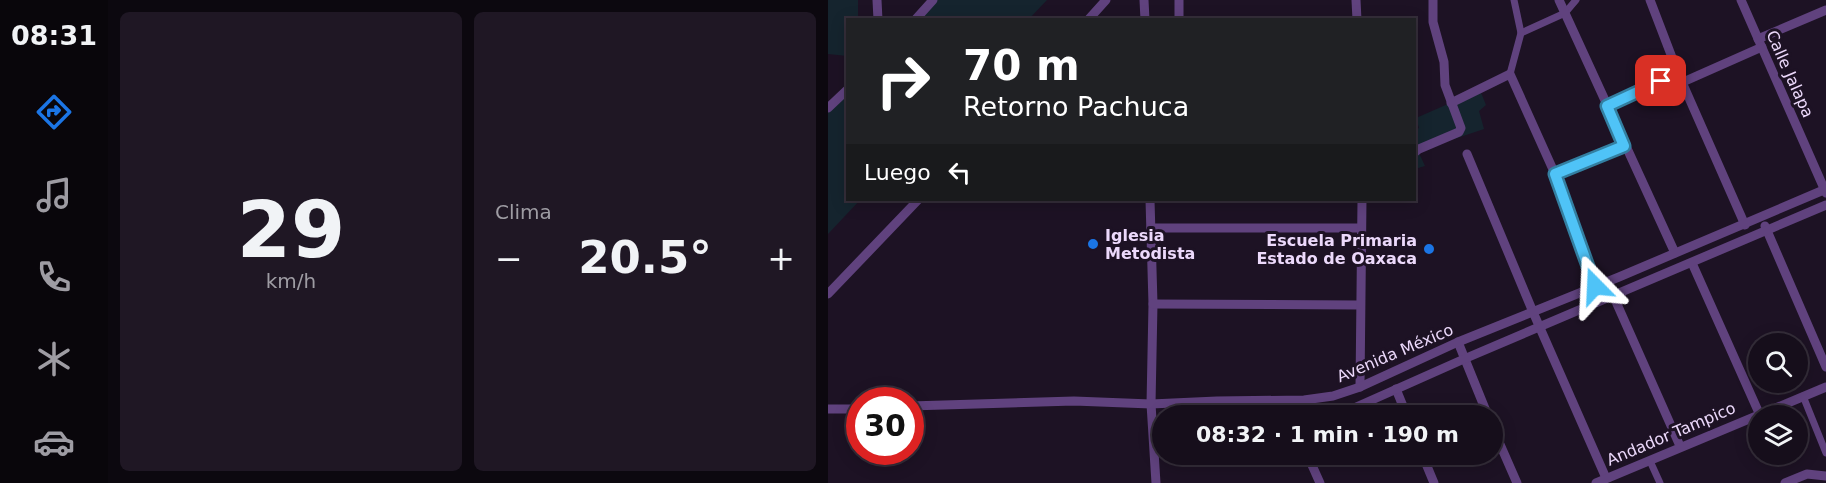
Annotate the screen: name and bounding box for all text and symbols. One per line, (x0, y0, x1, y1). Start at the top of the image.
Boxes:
text: 08:31 (11, 20, 97, 51)
street label: Calle Jalapa (1762, 27, 1818, 121)
text: 70 m (963, 41, 1080, 90)
icon: right (864, 42, 942, 120)
pin (1635, 55, 1686, 106)
icon: arrive (1644, 64, 1677, 97)
icon: directions (33, 91, 75, 133)
text: Retorno Pachuca (963, 91, 1189, 122)
icon: left (943, 156, 976, 189)
text: Luego (864, 160, 931, 185)
icon: music (33, 174, 75, 216)
text: 29 (237, 185, 345, 275)
text: Clima (495, 200, 552, 224)
place label: Iglesia Metodista (1105, 226, 1195, 263)
text: 20.5° (578, 231, 712, 284)
place label: Escuela Primaria Estado de Oaxaca (1256, 231, 1417, 268)
marker: Iglesia Metodista (1086, 237, 1100, 251)
text: − (495, 239, 523, 278)
text: + (767, 239, 795, 278)
marker: Escuela Primaria Estado de Oaxaca (1422, 242, 1436, 256)
position arrow (1563, 254, 1627, 318)
icon: phone (33, 256, 75, 298)
text: km/h (266, 269, 316, 293)
street label: Avenida México (1334, 320, 1456, 386)
map controls (1748, 333, 1808, 465)
button: search (1748, 333, 1808, 393)
icon: climate (33, 338, 75, 380)
speed limit sign: 30 (846, 387, 924, 465)
street label: Andador Tampico (1604, 398, 1738, 470)
button: layers (1748, 405, 1808, 465)
icon: car (33, 421, 75, 463)
text: 08:32 · 1 min · 190 m (1196, 422, 1459, 447)

